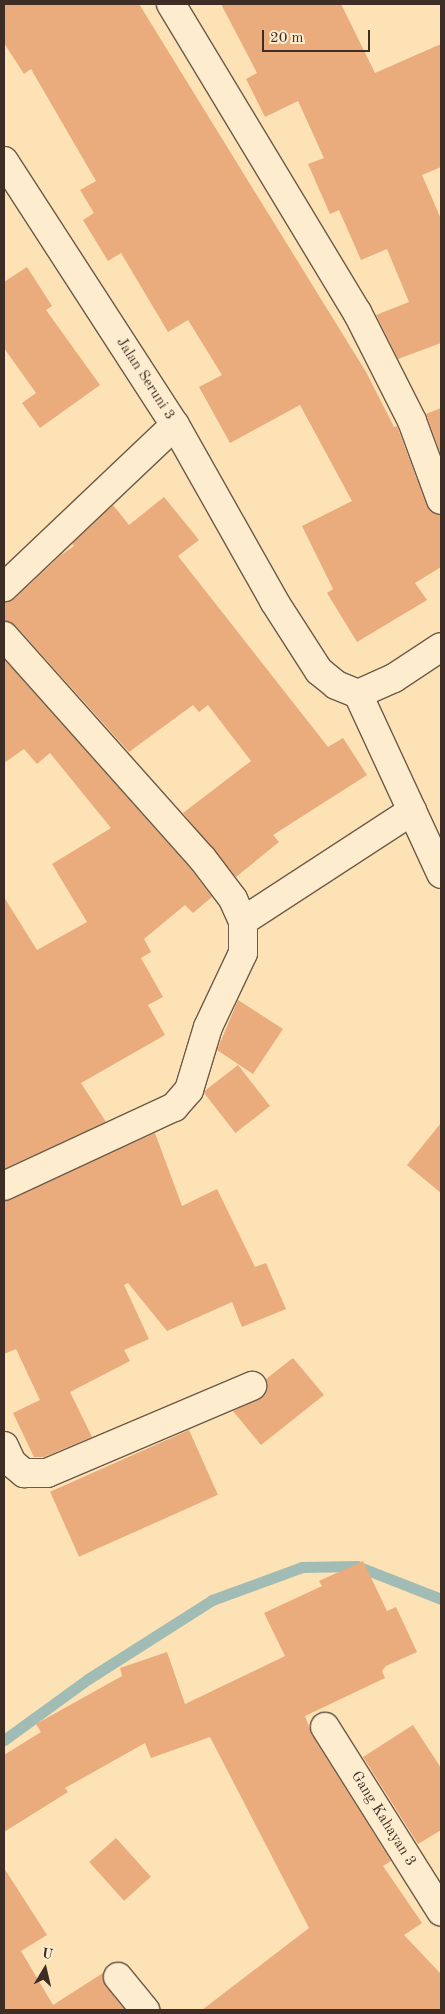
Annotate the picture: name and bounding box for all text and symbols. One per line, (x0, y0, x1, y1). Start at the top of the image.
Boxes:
scale bar (265, 20, 372, 52)
text: 20 m (270, 31, 304, 46)
street label: Jalan Seruni 3 (112, 334, 178, 424)
street label: Gang Kahayan 3 (347, 1768, 419, 1870)
north arrow (20, 1944, 70, 1994)
text: U (41, 1946, 54, 1962)

